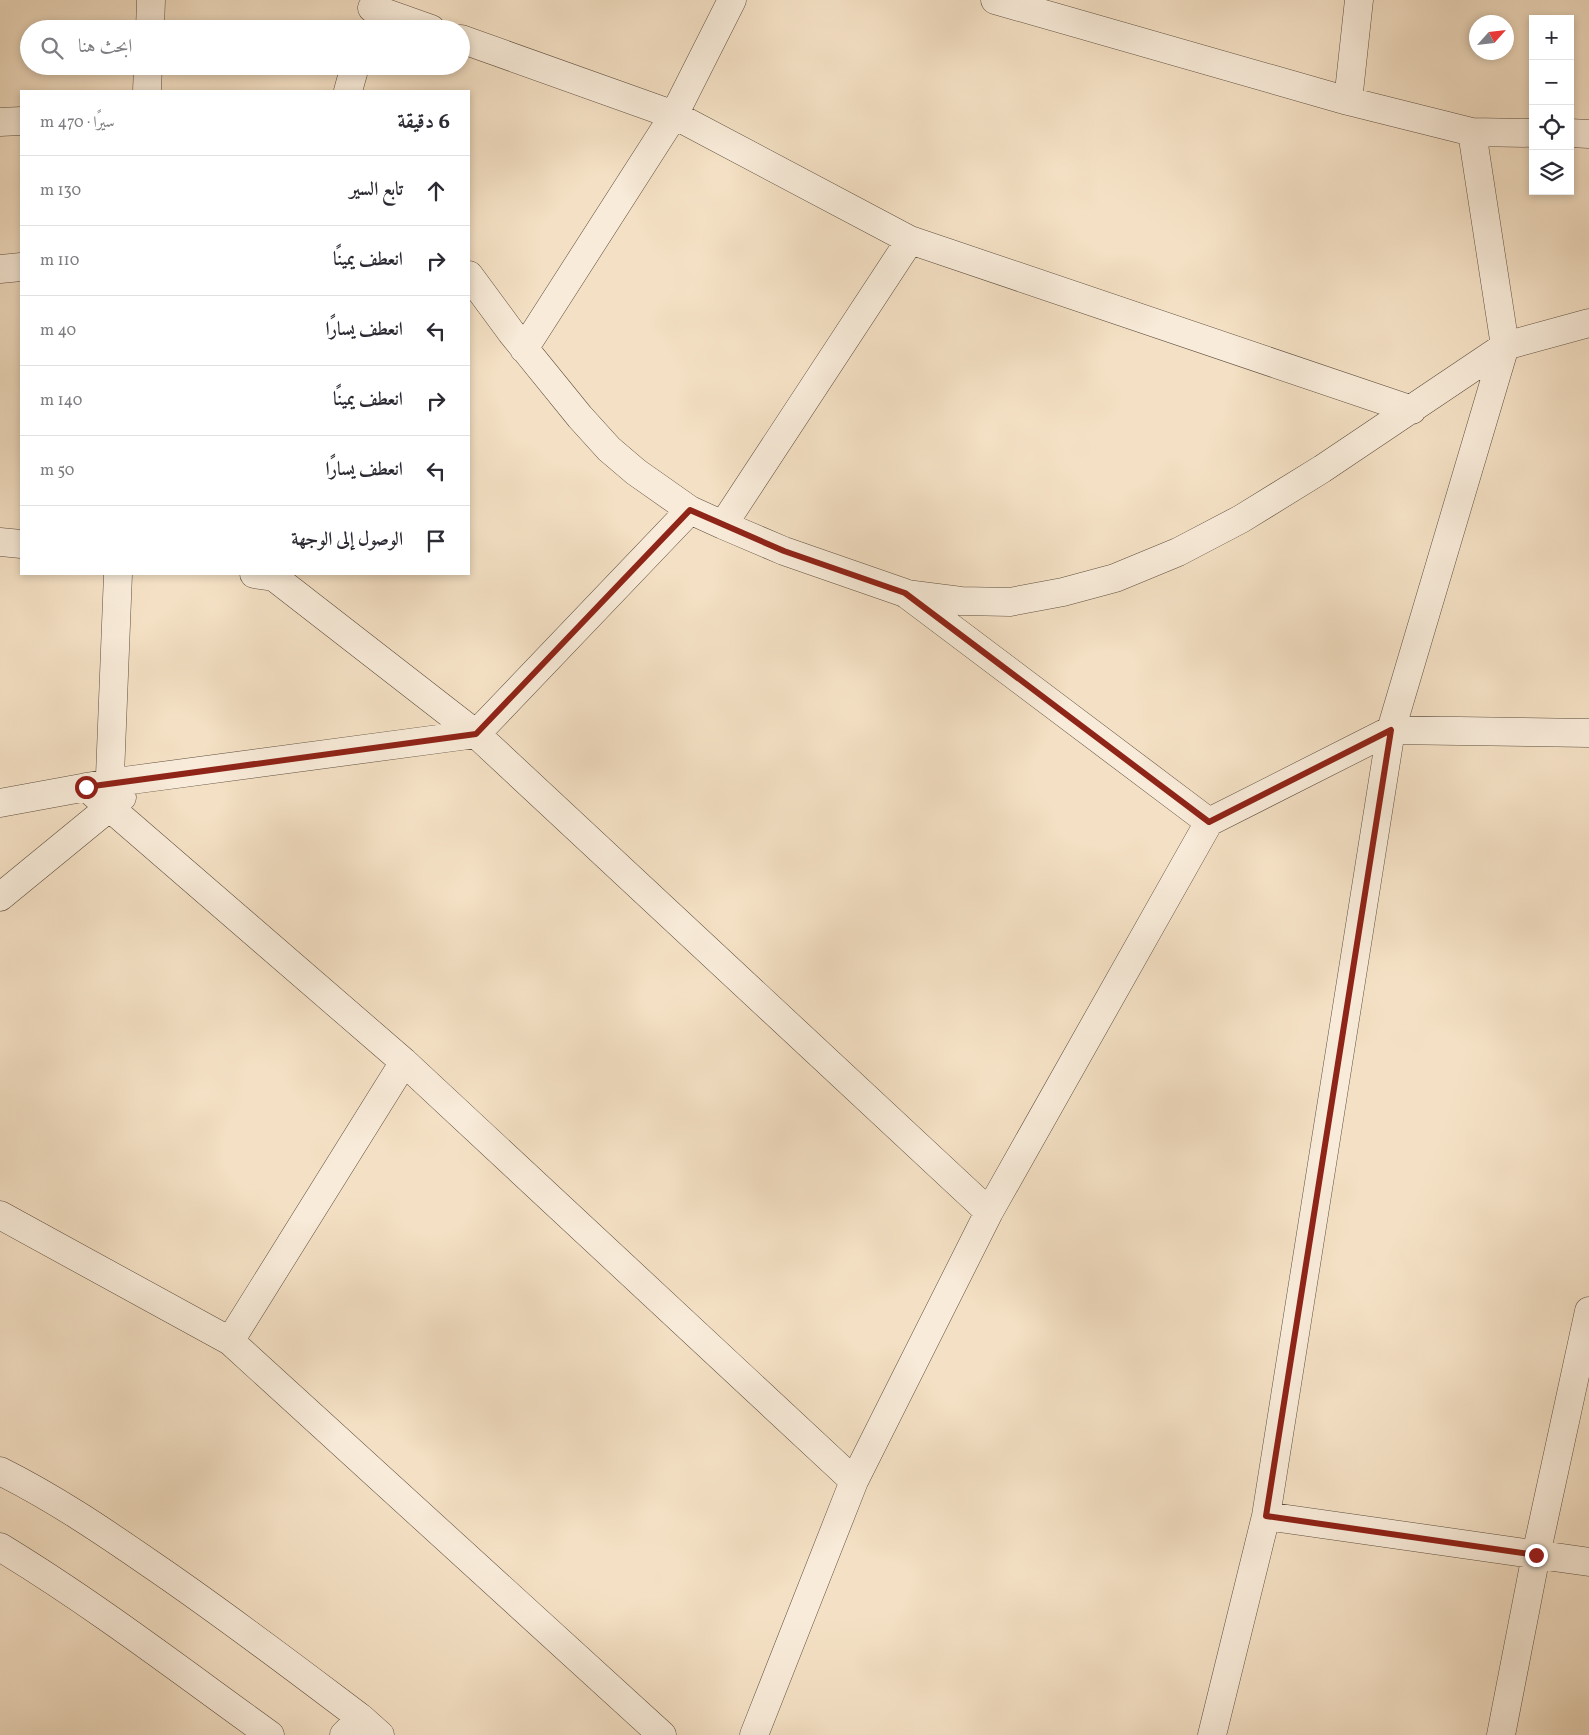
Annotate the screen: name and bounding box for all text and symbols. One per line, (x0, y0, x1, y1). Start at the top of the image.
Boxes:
north arrow (1469, 15, 1514, 60)
map controls (1529, 15, 1574, 195)
button: + (1529, 15, 1574, 60)
search box (20, 20, 470, 75)
icon: search (38, 34, 66, 62)
text: ابحث هنا (78, 34, 132, 60)
button: − (1529, 60, 1574, 105)
button: locate (1529, 105, 1574, 150)
text: 6 دقيقة (398, 108, 450, 137)
text: سيرًا · 470 m (40, 112, 115, 134)
button: layers (1529, 150, 1574, 195)
text: تابع السير (350, 177, 403, 203)
icon: ahead (422, 177, 450, 205)
text: 130 m (40, 180, 81, 202)
text: انعطف يمينًا (333, 247, 403, 273)
icon: right (422, 247, 450, 275)
text: 110 m (40, 250, 79, 272)
text: انعطف يسارًا (325, 317, 403, 343)
icon: left (422, 317, 450, 345)
text: 40 m (40, 320, 76, 342)
text: انعطف يمينًا (333, 387, 403, 413)
icon: right (422, 387, 450, 415)
text: 140 m (40, 390, 82, 412)
text: انعطف يسارًا (325, 457, 403, 483)
icon: left (422, 457, 450, 485)
text: 50 m (40, 460, 74, 482)
text: الوصول إلى الوجهة (291, 527, 403, 553)
icon: arrive (422, 527, 450, 555)
route start (75, 776, 98, 799)
route end (1525, 1544, 1548, 1567)

